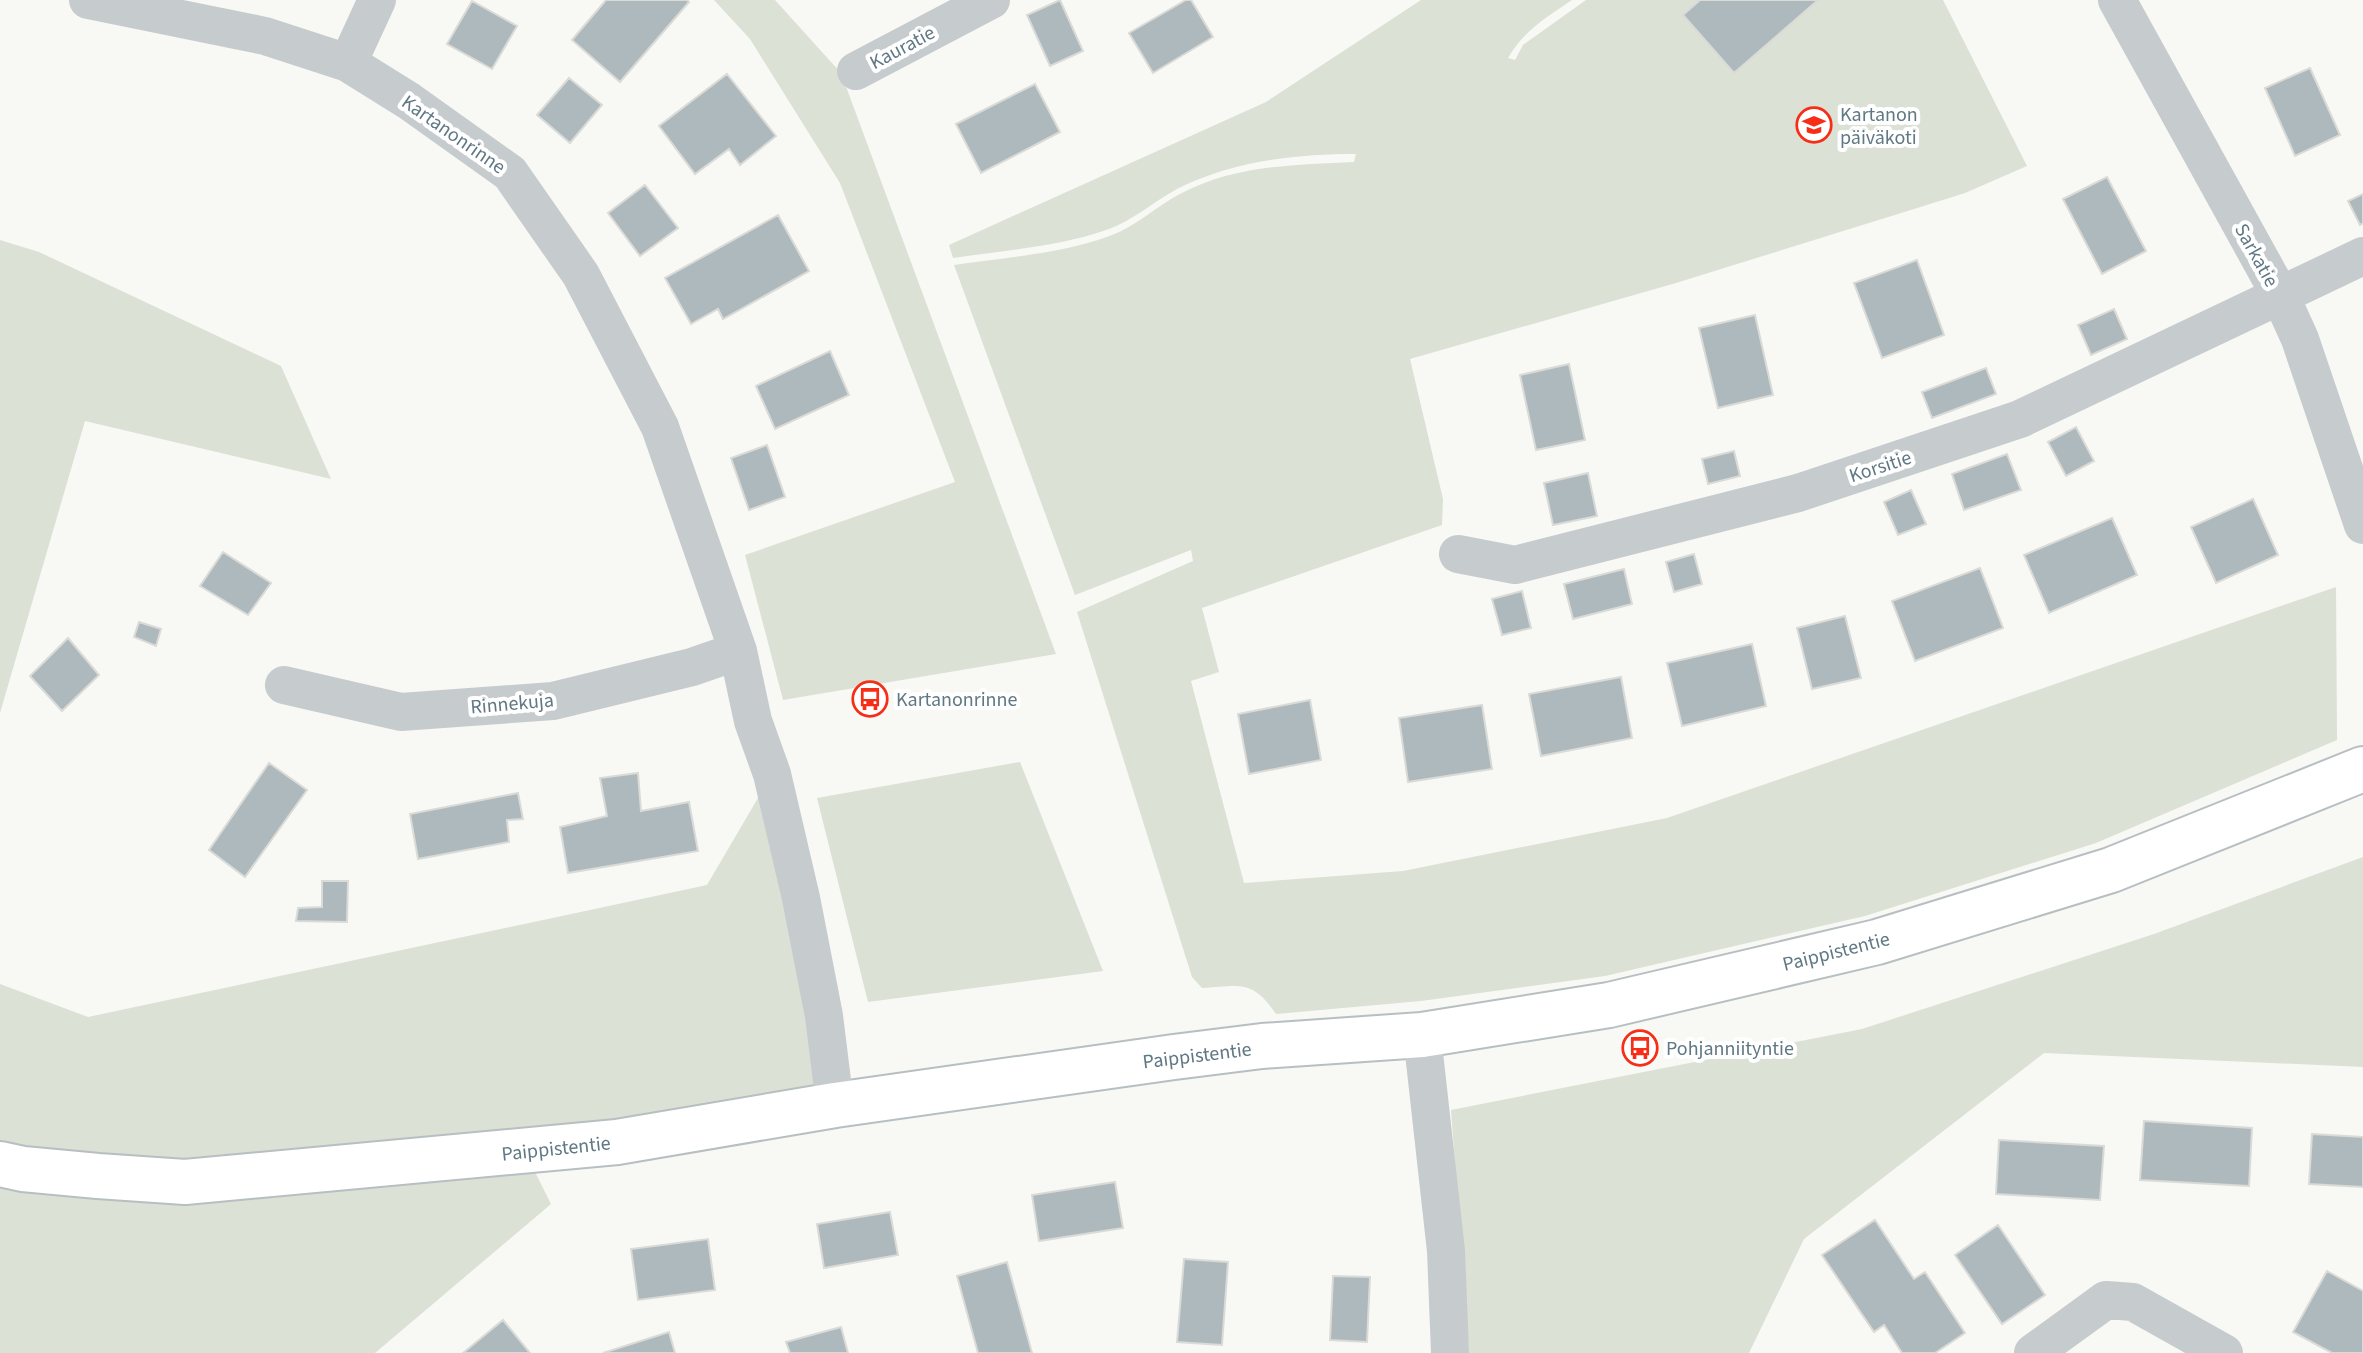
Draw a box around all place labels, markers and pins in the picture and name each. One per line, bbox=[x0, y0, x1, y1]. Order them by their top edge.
place label: Kartanon päiväkoti bbox=[1840, 101, 1918, 152]
school or university icon: Kartanon päiväkoti bbox=[1795, 106, 1833, 144]
bus stop icon: Kartanonrinne bbox=[851, 680, 889, 718]
place label: Kartanonrinne bbox=[896, 686, 1017, 714]
bus stop icon: Pohjanniityntie bbox=[1621, 1029, 1659, 1067]
place label: Pohjanniityntie bbox=[1666, 1035, 1794, 1063]

